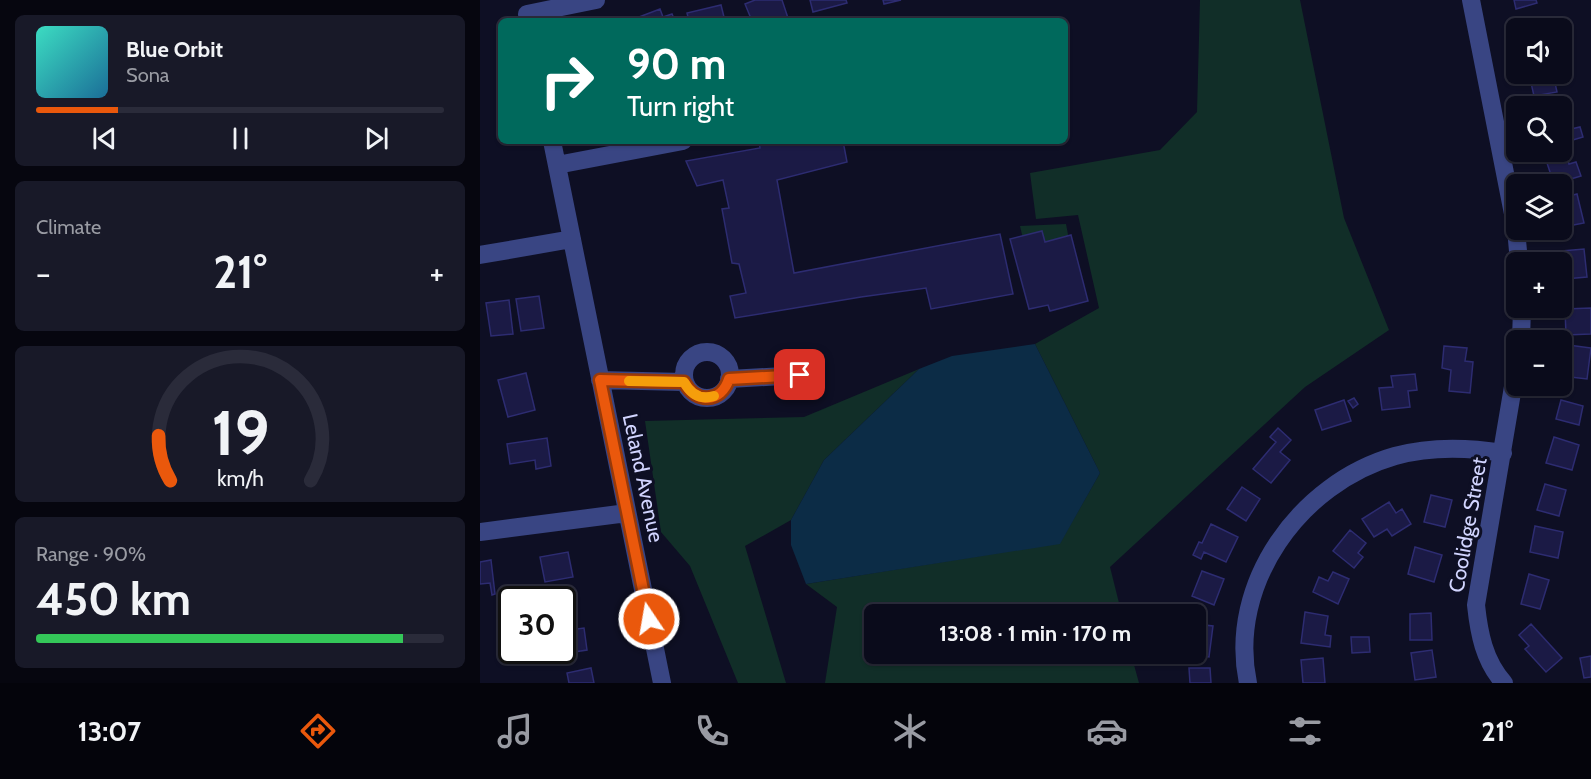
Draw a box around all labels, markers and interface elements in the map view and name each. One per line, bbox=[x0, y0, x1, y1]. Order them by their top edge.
map controls bbox=[1506, 18, 1572, 396]
button: sound bbox=[1506, 18, 1572, 84]
text: Blue Orbit bbox=[126, 36, 223, 63]
text: 90 m bbox=[627, 38, 726, 90]
icon: right bbox=[528, 42, 606, 120]
text: Sona bbox=[126, 63, 169, 87]
text: Turn right bbox=[627, 90, 734, 123]
button: search bbox=[1506, 96, 1572, 162]
icon: previous bbox=[88, 122, 121, 155]
icon: pause bbox=[224, 122, 257, 155]
icon: next bbox=[360, 122, 393, 155]
button: layers bbox=[1506, 174, 1572, 240]
text: Climate bbox=[36, 215, 101, 239]
text: 21° bbox=[213, 245, 267, 299]
button: + bbox=[1506, 252, 1572, 318]
text: − bbox=[36, 253, 51, 293]
text: + bbox=[429, 253, 444, 293]
button: − bbox=[1506, 330, 1572, 396]
pin bbox=[774, 349, 825, 400]
icon: arrive bbox=[783, 358, 816, 391]
text: 19 bbox=[211, 396, 269, 472]
street label: Leland Avenue bbox=[618, 411, 669, 545]
street label: Coolidge Street bbox=[1443, 455, 1492, 594]
text: km/h bbox=[217, 466, 263, 492]
text: Range · 90% bbox=[36, 542, 146, 566]
text: 450 km bbox=[36, 572, 191, 626]
speed limit sign: 30 bbox=[498, 586, 576, 664]
position arrow bbox=[617, 587, 681, 651]
text: 13:08 · 1 min · 170 m bbox=[939, 620, 1131, 647]
icon: directions bbox=[297, 710, 339, 752]
icon: music bbox=[494, 710, 536, 752]
icon: phone bbox=[691, 710, 733, 752]
icon: climate bbox=[889, 710, 931, 752]
icon: car bbox=[1086, 710, 1128, 752]
icon: filters bbox=[1284, 710, 1326, 752]
text: 13:07 bbox=[78, 715, 141, 748]
text: 21° bbox=[1481, 715, 1513, 748]

